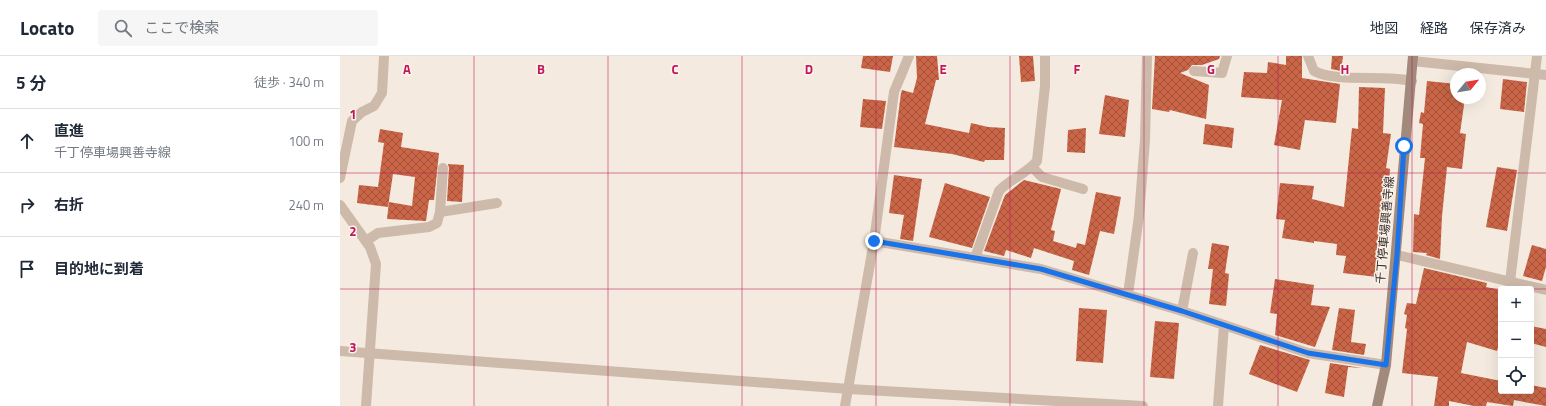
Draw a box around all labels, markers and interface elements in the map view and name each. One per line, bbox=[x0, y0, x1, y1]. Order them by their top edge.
search box bbox=[98, 10, 378, 46]
text: Locato bbox=[20, 13, 74, 42]
text: ここで検索 bbox=[144, 16, 219, 39]
icon: search bbox=[112, 17, 134, 39]
text: 地図 bbox=[1370, 17, 1398, 38]
text: 経路 bbox=[1420, 17, 1448, 38]
text: 保存済み bbox=[1470, 17, 1526, 38]
text: A bbox=[403, 59, 411, 79]
text: B bbox=[537, 59, 545, 79]
text: C bbox=[671, 59, 679, 79]
text: D bbox=[805, 59, 813, 79]
text: E bbox=[939, 59, 947, 79]
text: F bbox=[1074, 59, 1081, 79]
text: G bbox=[1207, 59, 1215, 79]
text: H bbox=[1341, 59, 1349, 79]
north arrow bbox=[1450, 68, 1486, 104]
text: 5 分 bbox=[16, 70, 46, 96]
text: 徒歩 · 340 m bbox=[254, 72, 324, 92]
text: 1 bbox=[349, 104, 357, 124]
text: 直進 bbox=[54, 119, 84, 142]
icon: ahead bbox=[16, 130, 38, 152]
text: 100 m bbox=[288, 131, 324, 151]
route start bbox=[1395, 137, 1413, 155]
text: 千丁停車場興善寺線 bbox=[54, 142, 171, 162]
street label: 千丁停車場興善寺線 bbox=[1370, 175, 1399, 285]
text: 右折 bbox=[54, 193, 84, 216]
icon: right bbox=[16, 194, 38, 216]
text: 240 m bbox=[288, 195, 324, 215]
text: 2 bbox=[349, 221, 357, 241]
route end bbox=[865, 232, 883, 250]
text: 目的地に到着 bbox=[54, 257, 144, 280]
icon: arrive bbox=[16, 258, 38, 280]
map controls bbox=[1498, 286, 1534, 394]
button: + bbox=[1498, 286, 1534, 322]
button: − bbox=[1498, 322, 1534, 358]
text: 3 bbox=[349, 337, 357, 357]
button: locate bbox=[1498, 358, 1534, 394]

